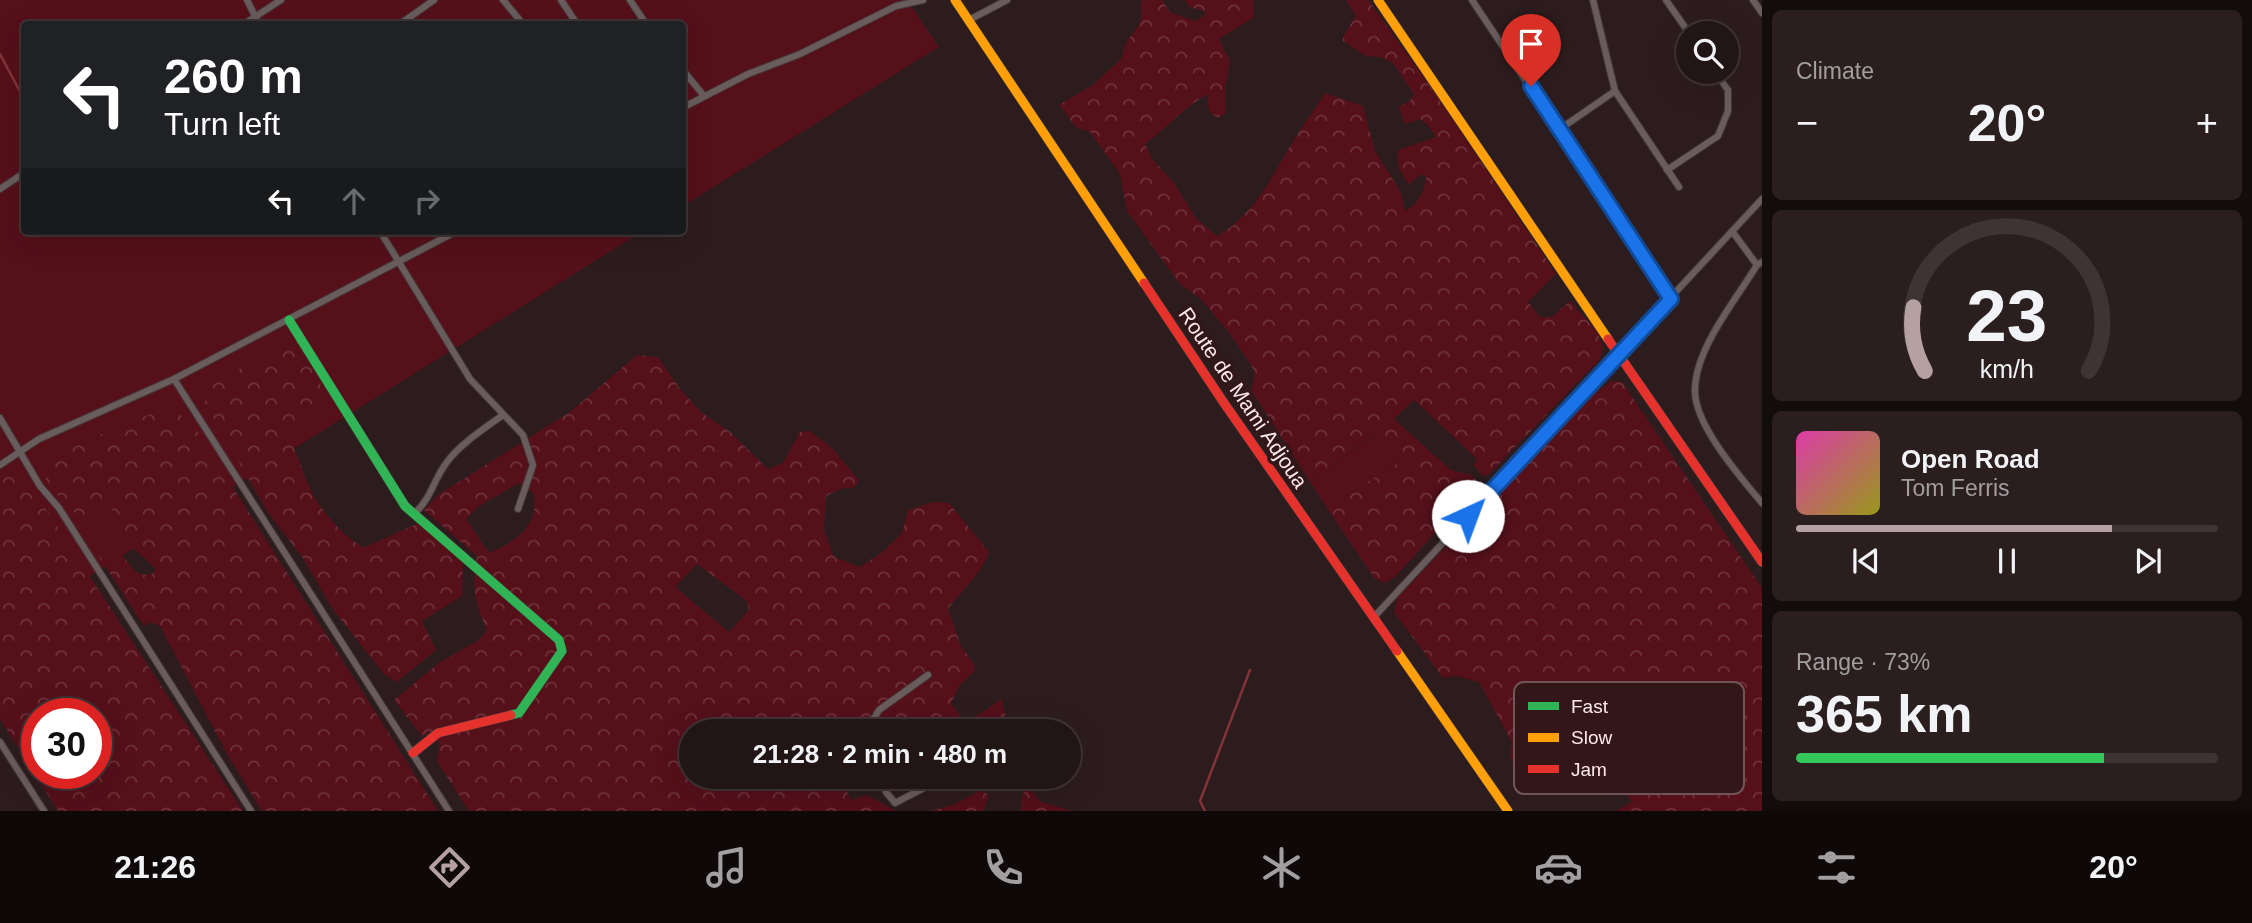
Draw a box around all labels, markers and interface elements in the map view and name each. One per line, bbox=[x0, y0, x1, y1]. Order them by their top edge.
pin bbox=[1501, 14, 1561, 86]
map controls bbox=[1676, 21, 1739, 84]
button: search bbox=[1676, 21, 1739, 84]
icon: arrive bbox=[1512, 25, 1550, 63]
icon: left bbox=[49, 49, 140, 140]
text: 260 m bbox=[164, 49, 303, 103]
text: Climate bbox=[1796, 58, 1874, 84]
text: 20° bbox=[1968, 94, 2046, 152]
text: − bbox=[1796, 102, 1818, 144]
text: + bbox=[2196, 102, 2218, 144]
text: Turn left bbox=[164, 106, 280, 142]
icon: left bbox=[262, 182, 300, 220]
icon: ahead bbox=[335, 182, 373, 220]
icon: right bbox=[408, 182, 446, 220]
text: 23 bbox=[1967, 276, 2047, 357]
street label: Route de Mami Adjoua bbox=[1174, 303, 1313, 492]
text: km/h bbox=[1980, 355, 2034, 383]
text: Open Road bbox=[1901, 444, 2040, 474]
text: Tom Ferris bbox=[1901, 475, 2010, 501]
position arrow bbox=[1431, 479, 1505, 553]
icon: previous bbox=[1847, 542, 1885, 580]
icon: pause bbox=[1988, 542, 2026, 580]
icon: next bbox=[2129, 542, 2167, 580]
text: Range · 73% bbox=[1796, 649, 1930, 675]
legend bbox=[1514, 682, 1744, 794]
text: 365 km bbox=[1796, 685, 1972, 743]
text: Fast bbox=[1571, 696, 1609, 717]
speed limit sign: 30 bbox=[21, 698, 112, 789]
text: Slow bbox=[1571, 727, 1612, 748]
text: 21:28 · 2 min · 480 m bbox=[753, 739, 1007, 769]
text: Jam bbox=[1571, 759, 1607, 780]
icon: directions bbox=[425, 843, 474, 892]
icon: music bbox=[702, 843, 751, 892]
icon: phone bbox=[979, 843, 1028, 892]
icon: climate bbox=[1257, 843, 1306, 892]
icon: car bbox=[1534, 843, 1583, 892]
icon: filters bbox=[1812, 843, 1861, 892]
text: 21:26 bbox=[114, 849, 196, 885]
text: 20° bbox=[2089, 849, 2138, 885]

